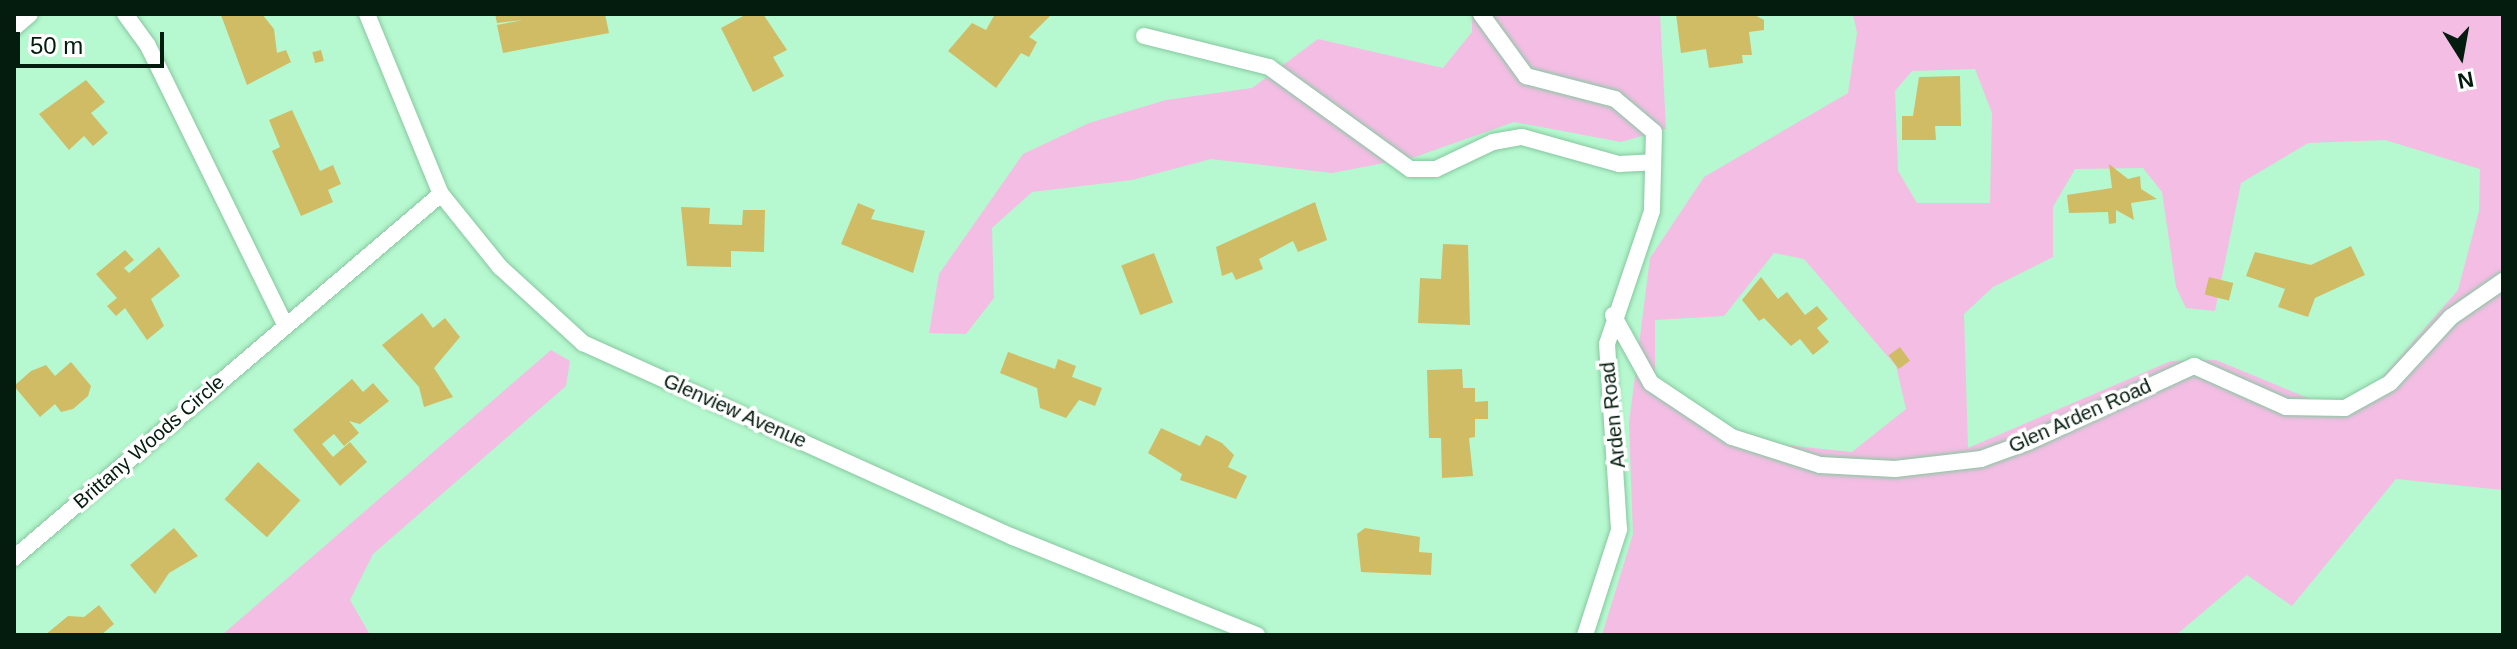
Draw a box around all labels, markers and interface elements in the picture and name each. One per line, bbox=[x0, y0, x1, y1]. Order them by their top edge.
scale bar bbox=[20, 16, 168, 66]
north arrow bbox=[2421, 16, 2501, 96]
text: 50 m bbox=[30, 32, 83, 59]
text: N bbox=[2455, 66, 2476, 94]
street label: Arden Road bbox=[1595, 361, 1631, 469]
street label: Glenview Avenue bbox=[659, 368, 811, 454]
street label: Brittany Woods Circle bbox=[69, 370, 229, 514]
street label: Glen Arden Road bbox=[2005, 374, 2155, 458]

